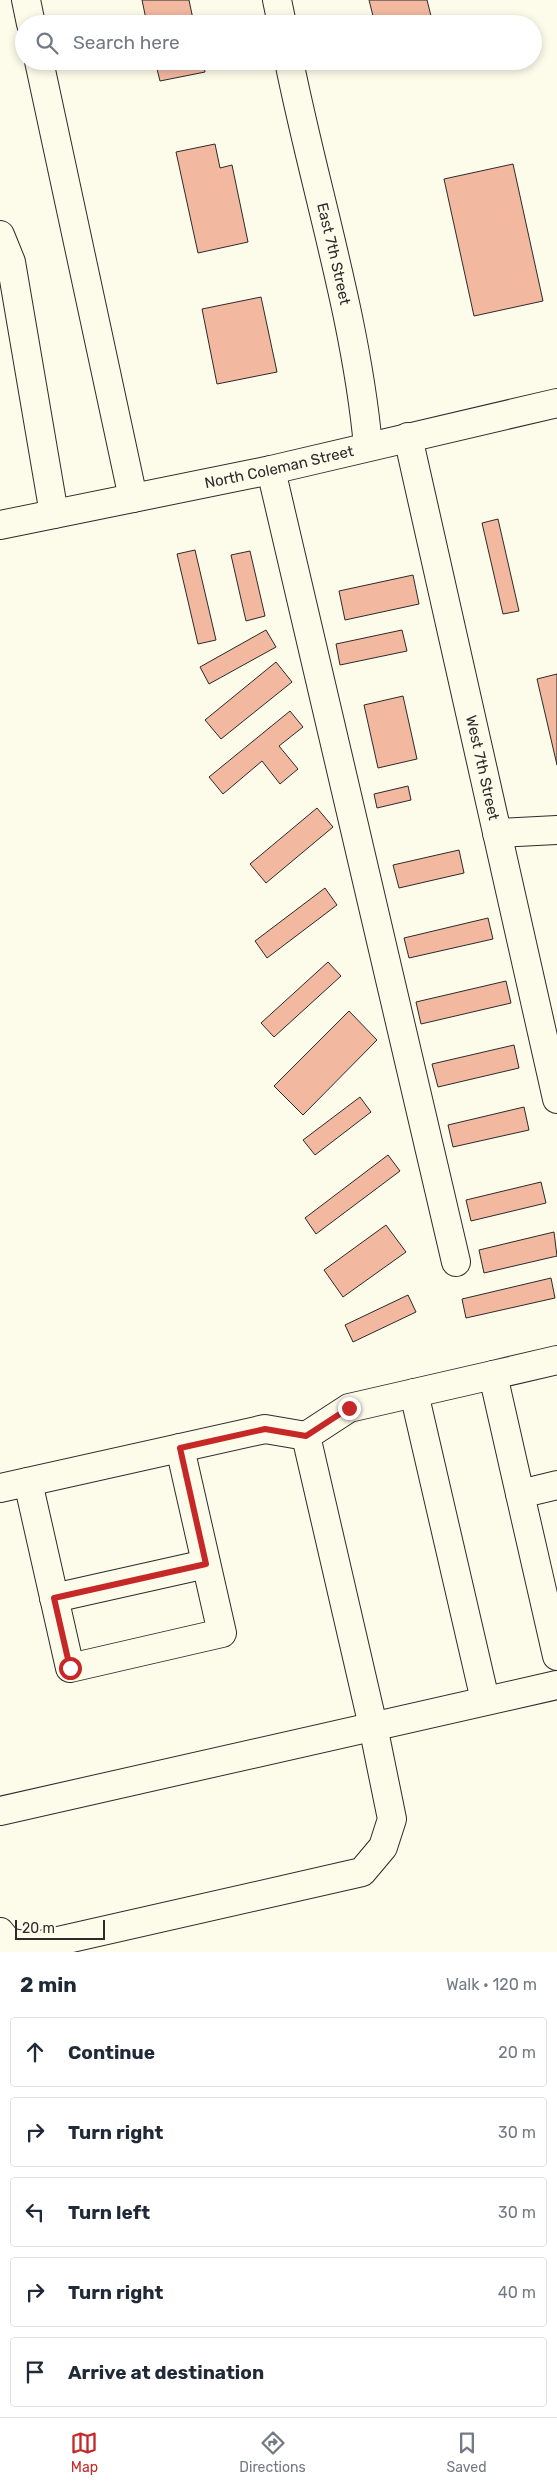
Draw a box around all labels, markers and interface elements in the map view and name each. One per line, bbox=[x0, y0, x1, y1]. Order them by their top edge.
search box bbox=[15, 15, 542, 70]
icon: search bbox=[33, 29, 61, 57]
text: Search here bbox=[73, 31, 180, 54]
street label: East 7th Street bbox=[313, 201, 354, 307]
street label: North Coleman Street bbox=[203, 442, 355, 492]
street label: West 7th Street bbox=[462, 713, 503, 822]
route end bbox=[338, 1397, 361, 1420]
route start bbox=[59, 1657, 82, 1680]
scale bar bbox=[15, 1917, 105, 1940]
text: 20 m bbox=[22, 1920, 55, 1937]
text: 2 min bbox=[20, 1972, 77, 1997]
text: Walk · 120 m bbox=[446, 1975, 537, 1994]
icon: ahead bbox=[21, 2038, 49, 2066]
text: Continue bbox=[68, 2041, 155, 2064]
text: 20 m bbox=[498, 2043, 536, 2062]
icon: right bbox=[21, 2118, 49, 2146]
text: Turn right bbox=[68, 2121, 163, 2144]
text: 30 m bbox=[498, 2123, 536, 2142]
icon: left bbox=[21, 2198, 49, 2226]
text: Turn left bbox=[68, 2201, 150, 2224]
text: 30 m bbox=[498, 2203, 536, 2222]
icon: right bbox=[21, 2278, 49, 2306]
text: Turn right bbox=[68, 2281, 163, 2304]
text: 40 m bbox=[498, 2283, 536, 2302]
icon: arrive bbox=[21, 2358, 49, 2386]
text: Arrive at destination bbox=[68, 2361, 264, 2384]
tab: Map bbox=[70, 2429, 98, 2476]
tab: Directions bbox=[239, 2429, 306, 2476]
tab: Saved bbox=[447, 2429, 487, 2476]

